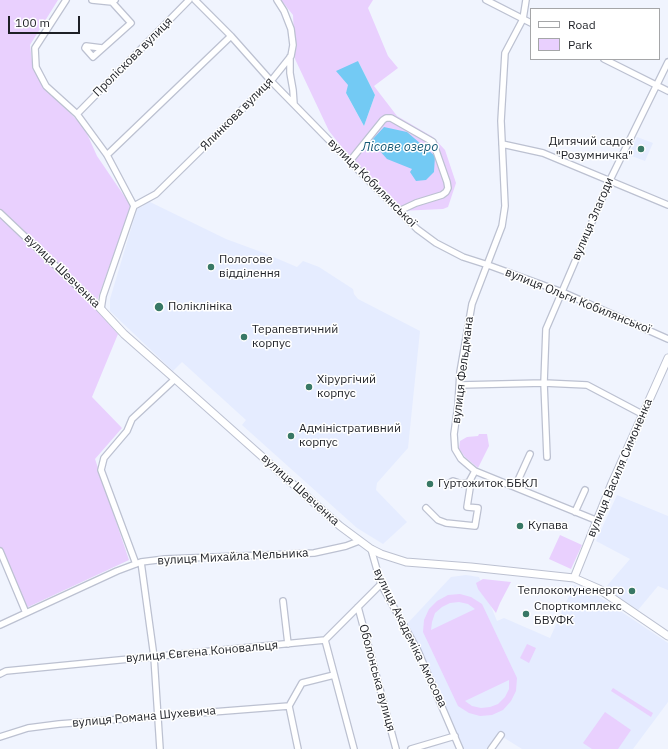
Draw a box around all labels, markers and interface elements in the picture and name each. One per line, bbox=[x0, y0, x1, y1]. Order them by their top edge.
scale bar bbox=[10, 8, 82, 34]
legend bbox=[530, 8, 660, 60]
street label: Проліскова вулиця bbox=[90, 14, 176, 100]
text: 100 m bbox=[15, 15, 50, 30]
text: Road bbox=[568, 17, 596, 32]
text: Park bbox=[568, 37, 592, 52]
street label: Ялинкова вулиця bbox=[197, 74, 277, 154]
place label: Дитячий садок "Розумничка" bbox=[549, 135, 633, 163]
street label: вулиця Кобилянської bbox=[325, 136, 419, 230]
water label: Лісове озеро bbox=[362, 139, 438, 155]
marker: Дитячий садок "Розумничка" bbox=[636, 144, 646, 154]
street label: вулиця Злагоди bbox=[569, 175, 617, 263]
street label: вулиця Шевченка bbox=[21, 231, 103, 311]
place label: Пологове відділення bbox=[219, 253, 280, 281]
marker: Пологове відділення bbox=[206, 262, 216, 272]
street label: вулиця Ольги Кобилянської bbox=[503, 265, 653, 337]
place label: Поліклініка bbox=[168, 300, 232, 314]
marker: Поліклініка bbox=[153, 301, 165, 313]
street label: вулиця Фельдмана bbox=[449, 316, 477, 424]
place label: Терапевтичний корпус bbox=[252, 323, 338, 351]
marker: Терапевтичний корпус bbox=[239, 332, 249, 342]
place label: Хірургічий корпус bbox=[317, 373, 376, 401]
marker: Хірургічий корпус bbox=[304, 382, 314, 392]
street label: вулиця Василя Симоненка bbox=[584, 397, 656, 539]
place label: Адміністративний корпус bbox=[299, 422, 401, 450]
marker: Адміністративний корпус bbox=[286, 431, 296, 441]
street label: вулиця Шевченка bbox=[258, 451, 342, 529]
place label: Гуртожиток ББКЛ bbox=[438, 477, 538, 491]
marker: Гуртожиток ББКЛ bbox=[425, 479, 435, 489]
place label: Купава bbox=[528, 519, 568, 533]
marker: Купава bbox=[515, 521, 525, 531]
street label: вулиця Михайла Мельника bbox=[157, 546, 309, 568]
street label: вулиця Академіка Амосова bbox=[370, 566, 450, 710]
place label: Теплокомуненерго bbox=[518, 584, 624, 598]
marker: Теплокомуненерго bbox=[627, 586, 637, 596]
place label: Спорткомплекс БВУФК bbox=[534, 600, 622, 628]
marker: Спорткомплекс БВУФК bbox=[521, 609, 531, 619]
street label: Оболонська вулиця bbox=[356, 623, 398, 733]
street label: вулиця Євгена Коновальця bbox=[125, 638, 279, 666]
street label: вулиця Романа Шухевича bbox=[72, 704, 216, 730]

